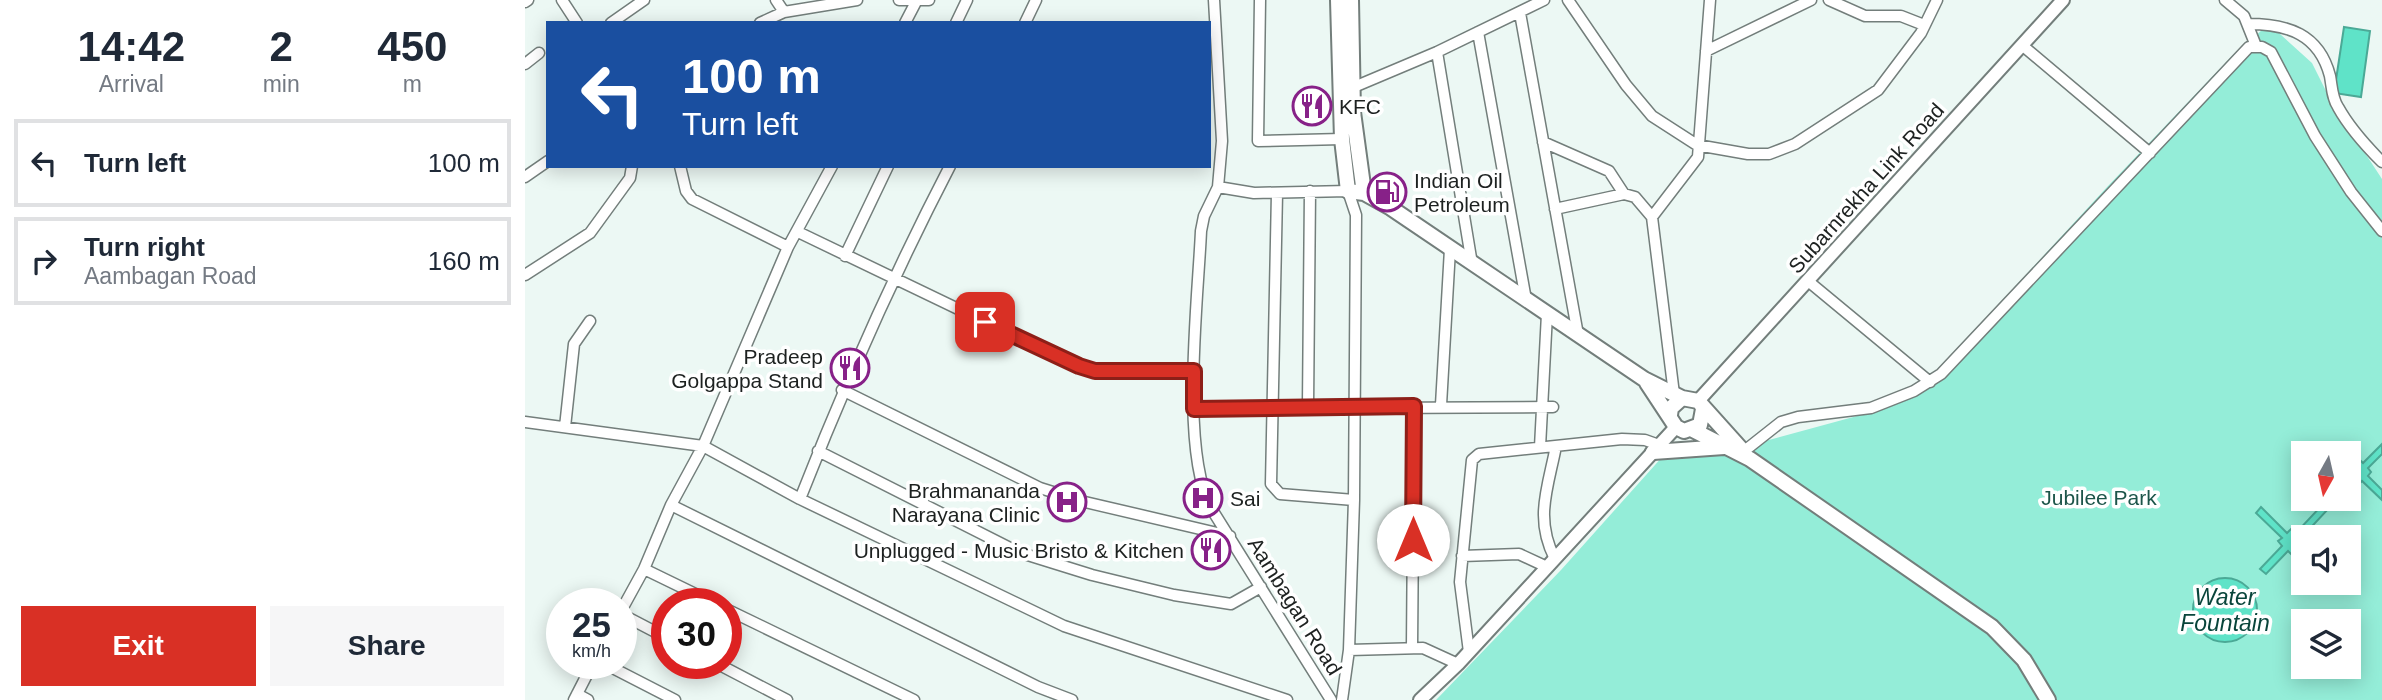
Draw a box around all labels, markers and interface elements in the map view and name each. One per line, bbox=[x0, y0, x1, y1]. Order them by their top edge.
text: 14:42 bbox=[78, 23, 185, 70]
text: 2 bbox=[269, 23, 293, 70]
text: 450 bbox=[377, 23, 447, 70]
icon: left bbox=[567, 49, 658, 140]
text: 100 m bbox=[682, 49, 821, 103]
text: Arrival bbox=[99, 71, 164, 97]
text: min bbox=[263, 71, 300, 97]
text: m bbox=[403, 71, 422, 97]
restaurant icon: KFC bbox=[1291, 85, 1333, 127]
place label: KFC bbox=[1339, 95, 1381, 118]
street label: Subarnrekha Link Road bbox=[1784, 98, 1948, 278]
text: Turn left bbox=[682, 106, 798, 142]
icon: left bbox=[25, 144, 63, 182]
text: Turn left bbox=[84, 148, 186, 178]
text: 100 m bbox=[428, 148, 500, 178]
place label: Indian Oil Petroleum bbox=[1414, 169, 1510, 216]
fuel station icon: Indian Oil Petroleum bbox=[1366, 171, 1408, 213]
text: Turn right bbox=[84, 232, 205, 262]
icon: right bbox=[25, 242, 63, 280]
text: 160 m bbox=[428, 246, 500, 276]
text: Aambagan Road bbox=[84, 263, 257, 289]
pin bbox=[955, 292, 1015, 352]
icon: arrive bbox=[966, 303, 1004, 341]
place label: Pradeep Golgappa Stand bbox=[671, 345, 823, 392]
restaurant icon: Pradeep Golgappa Stand bbox=[829, 347, 871, 389]
north arrow bbox=[2291, 441, 2361, 511]
map controls bbox=[2291, 441, 2361, 679]
hospital icon: Sai bbox=[1182, 477, 1224, 519]
place label: Brahmananda Narayana Clinic bbox=[892, 479, 1040, 526]
hospital icon: Brahmananda Narayana Clinic bbox=[1046, 481, 1088, 523]
park label: Jubilee Park bbox=[2041, 486, 2157, 509]
place label: Sai bbox=[1230, 487, 1260, 510]
position arrow bbox=[1376, 503, 1450, 577]
button: sound bbox=[2291, 525, 2361, 595]
restaurant icon: Unplugged - Music Bristo & Kitchen bbox=[1190, 529, 1232, 571]
street label: Aambagan Road bbox=[1243, 533, 1347, 679]
place label: Unplugged - Music Bristo & Kitchen bbox=[854, 539, 1184, 562]
water label: Water Fountain bbox=[2180, 584, 2270, 636]
speed limit sign: 30 bbox=[651, 588, 742, 679]
text: 25 bbox=[572, 605, 611, 644]
button: Exit bbox=[21, 606, 256, 686]
button: Share bbox=[270, 606, 504, 686]
button: layers bbox=[2291, 609, 2361, 679]
text: km/h bbox=[572, 641, 611, 661]

